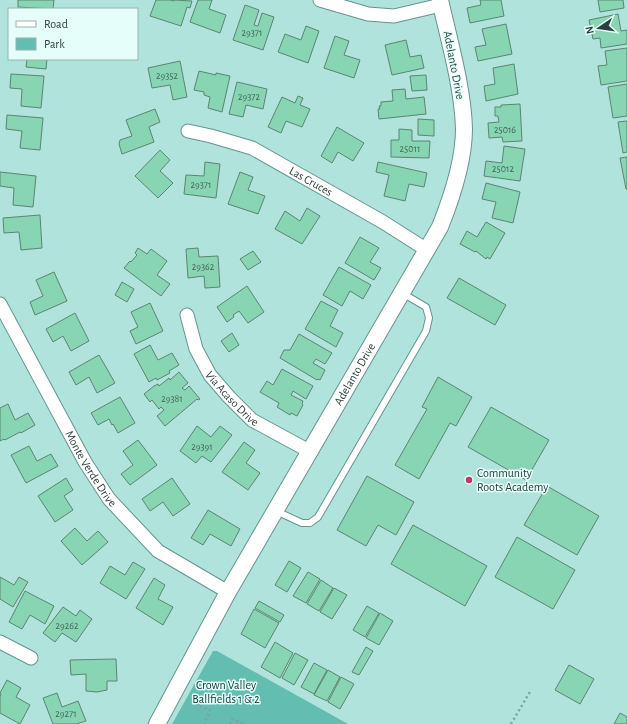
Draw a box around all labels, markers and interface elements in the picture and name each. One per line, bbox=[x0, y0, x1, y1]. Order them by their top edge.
legend bbox=[8, 8, 138, 60]
north arrow bbox=[579, 8, 619, 48]
text: Road bbox=[44, 18, 68, 30]
text: N bbox=[584, 25, 596, 35]
house number: 29371 bbox=[242, 28, 262, 38]
street label: Adelanto Drive bbox=[441, 30, 467, 100]
text: Park bbox=[44, 38, 65, 50]
house number: 29352 bbox=[156, 71, 178, 81]
house number: 29372 bbox=[238, 92, 260, 102]
house number: 25016 bbox=[494, 125, 516, 135]
house number: 25011 bbox=[400, 144, 420, 154]
street label: Las Cruces bbox=[287, 164, 335, 198]
house number: 25012 bbox=[492, 164, 514, 174]
house number: 29371 bbox=[191, 180, 211, 190]
house number: 29362 bbox=[192, 262, 215, 272]
street label: Adelanto Drive bbox=[332, 341, 377, 407]
street label: Via Acaso Drive bbox=[203, 369, 260, 428]
house number: 29381 bbox=[161, 394, 183, 404]
street label: Monte Verde Drive bbox=[63, 428, 119, 509]
house number: 29391 bbox=[191, 442, 213, 452]
place label: Community Roots Academy bbox=[477, 467, 548, 494]
marker: Community Roots Academy bbox=[464, 475, 474, 485]
house number: 29262 bbox=[55, 621, 79, 631]
park label: Crown Valley Ballfields 1 & 2 bbox=[192, 679, 260, 705]
house number: 29271 bbox=[55, 709, 77, 719]

